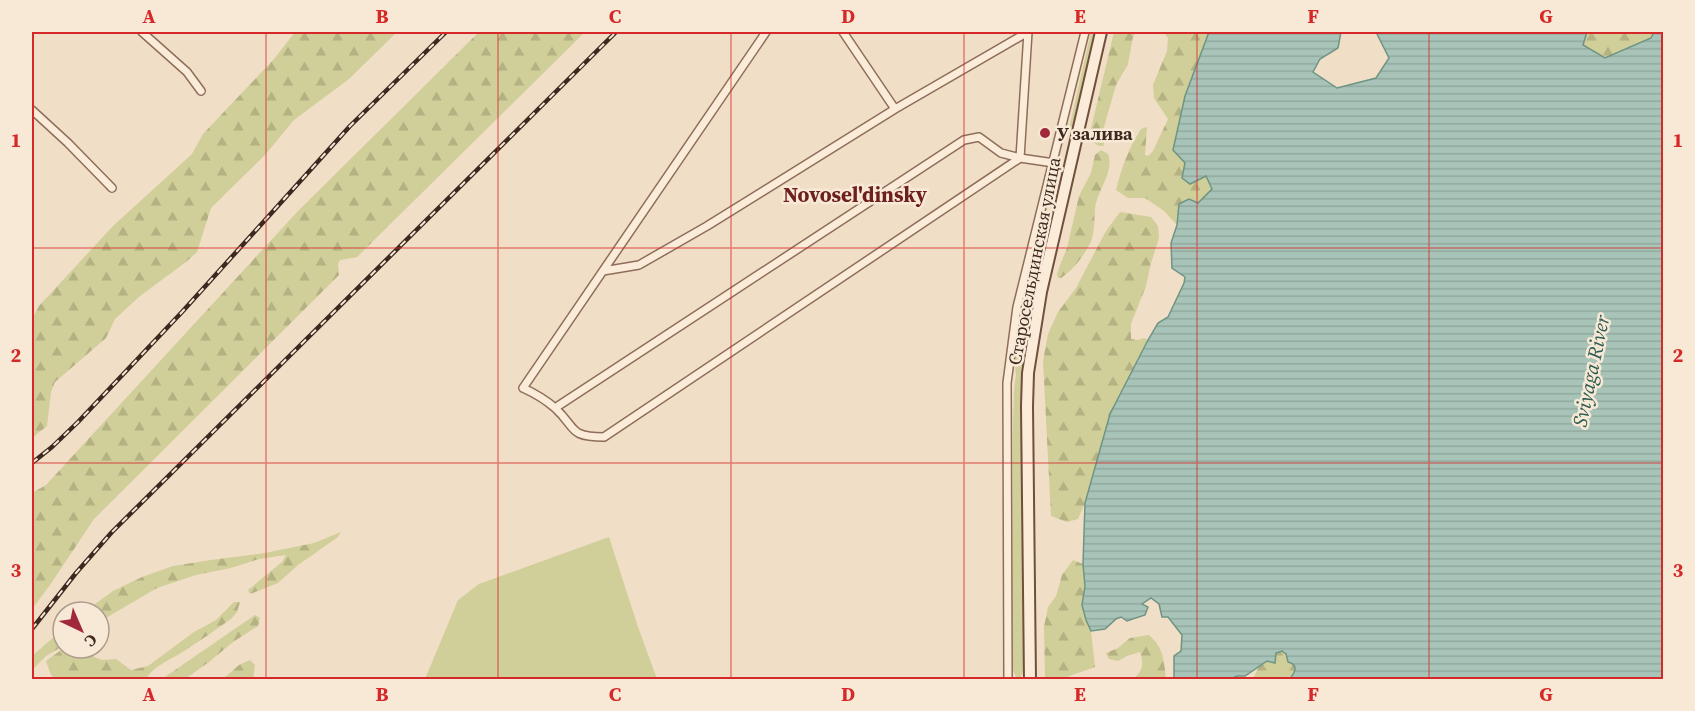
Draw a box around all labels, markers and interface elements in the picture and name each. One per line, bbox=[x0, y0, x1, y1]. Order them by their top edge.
text: A bbox=[142, 2, 156, 30]
text: B bbox=[375, 2, 389, 30]
text: C bbox=[609, 2, 621, 30]
text: D bbox=[841, 2, 855, 30]
text: E bbox=[1074, 2, 1086, 30]
text: F bbox=[1307, 2, 1319, 30]
text: G bbox=[1539, 2, 1553, 30]
place label: У залива bbox=[1057, 121, 1133, 146]
text: 1 bbox=[11, 126, 21, 154]
marker: У залива bbox=[1038, 126, 1052, 140]
text: 1 bbox=[1673, 126, 1683, 154]
street label: Старосельдинская улица bbox=[1002, 154, 1067, 367]
district label: Novosel'dinsky bbox=[783, 180, 928, 209]
water label: Sviyaga River bbox=[1566, 312, 1617, 429]
text: 2 bbox=[11, 341, 22, 369]
text: 2 bbox=[1673, 341, 1684, 369]
text: 3 bbox=[11, 556, 22, 584]
text: 3 bbox=[1673, 556, 1684, 584]
north arrow bbox=[51, 600, 111, 660]
text: С bbox=[80, 629, 103, 652]
text: A bbox=[142, 680, 156, 708]
text: B bbox=[375, 680, 389, 708]
text: C bbox=[609, 680, 621, 708]
text: D bbox=[841, 680, 855, 708]
text: E bbox=[1074, 680, 1086, 708]
text: F bbox=[1307, 680, 1319, 708]
text: G bbox=[1539, 680, 1553, 708]

